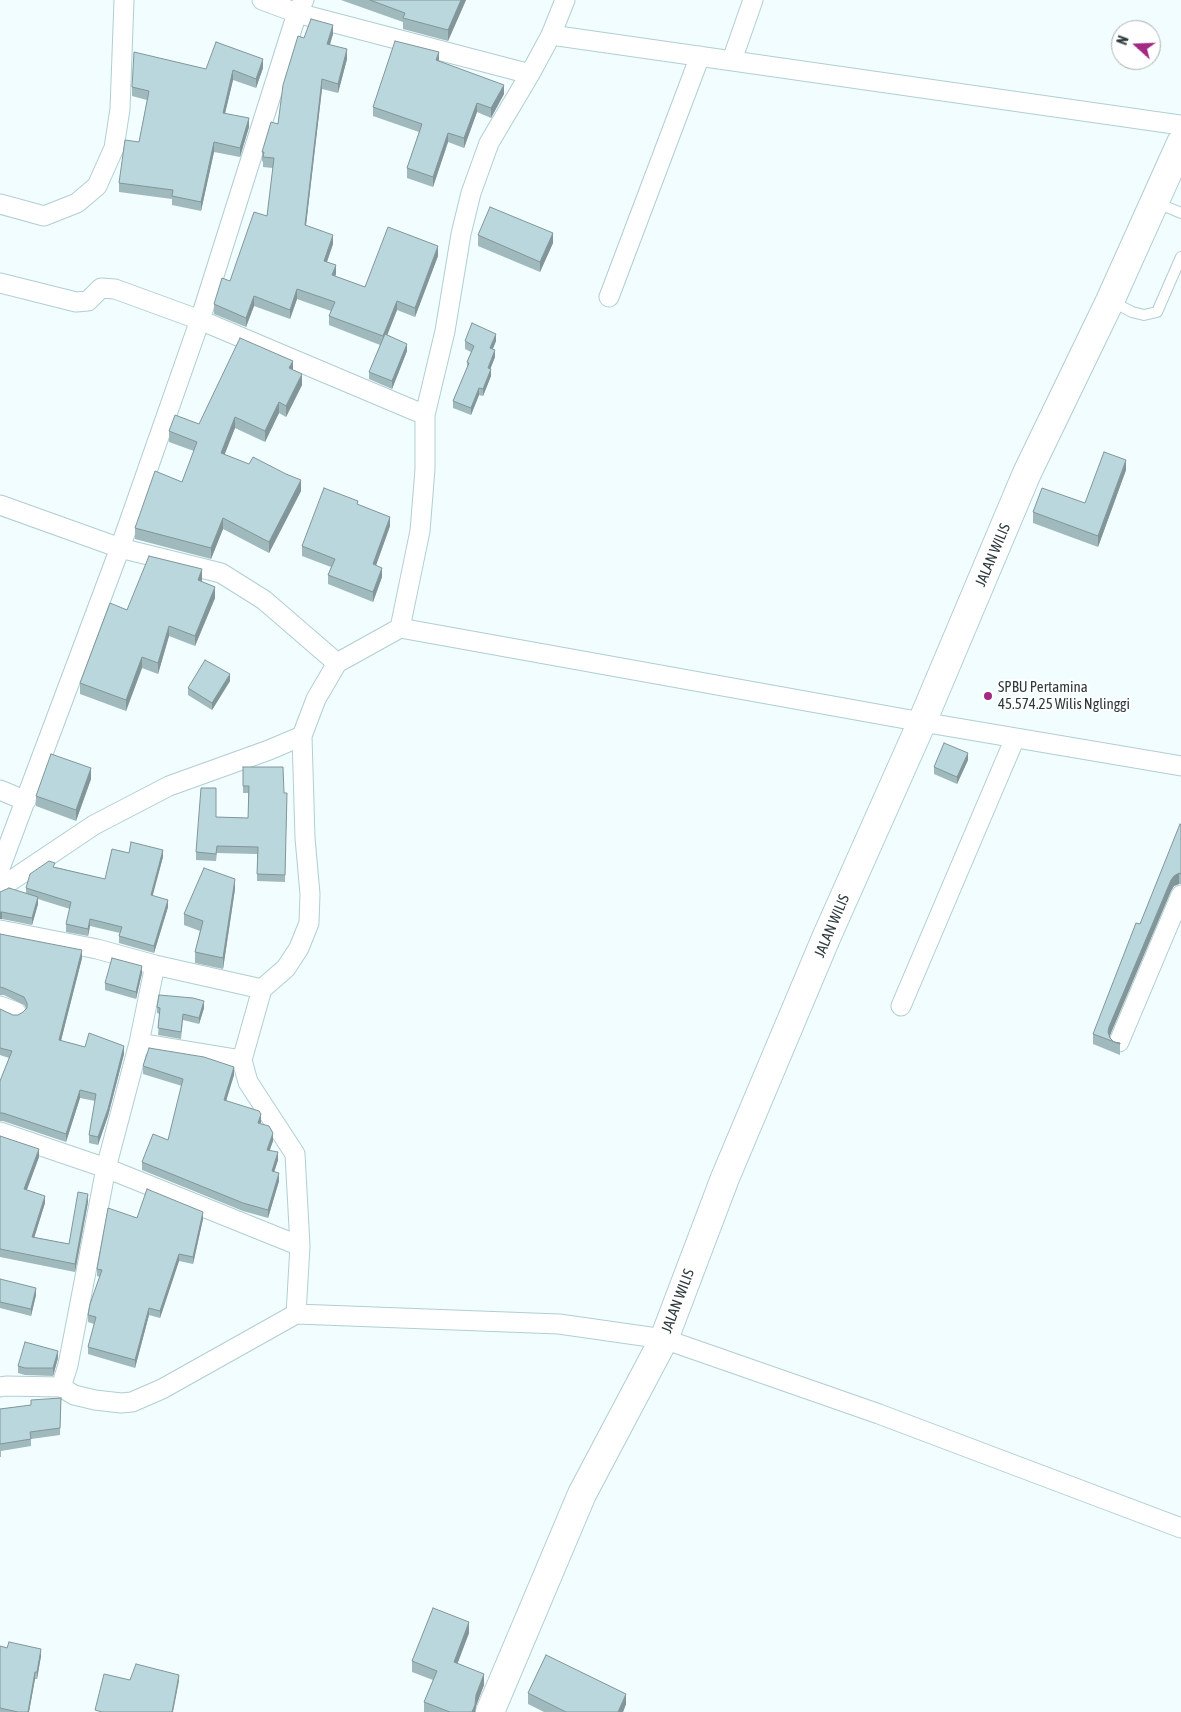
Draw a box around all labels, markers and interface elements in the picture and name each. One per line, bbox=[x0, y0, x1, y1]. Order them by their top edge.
north arrow bbox=[1111, 20, 1161, 70]
text: N bbox=[1114, 34, 1132, 47]
street label: JALAN WILIS bbox=[972, 521, 1014, 589]
place label: SPBU Pertamina 45.574.25 Wilis Nglinggi bbox=[998, 678, 1130, 713]
marker: SPBU Pertamina 45.574.25 Wilis Nglinggi bbox=[982, 690, 994, 702]
street label: JALAN WILIS bbox=[811, 892, 853, 960]
street label: JALAN WILIS bbox=[658, 1267, 698, 1335]

